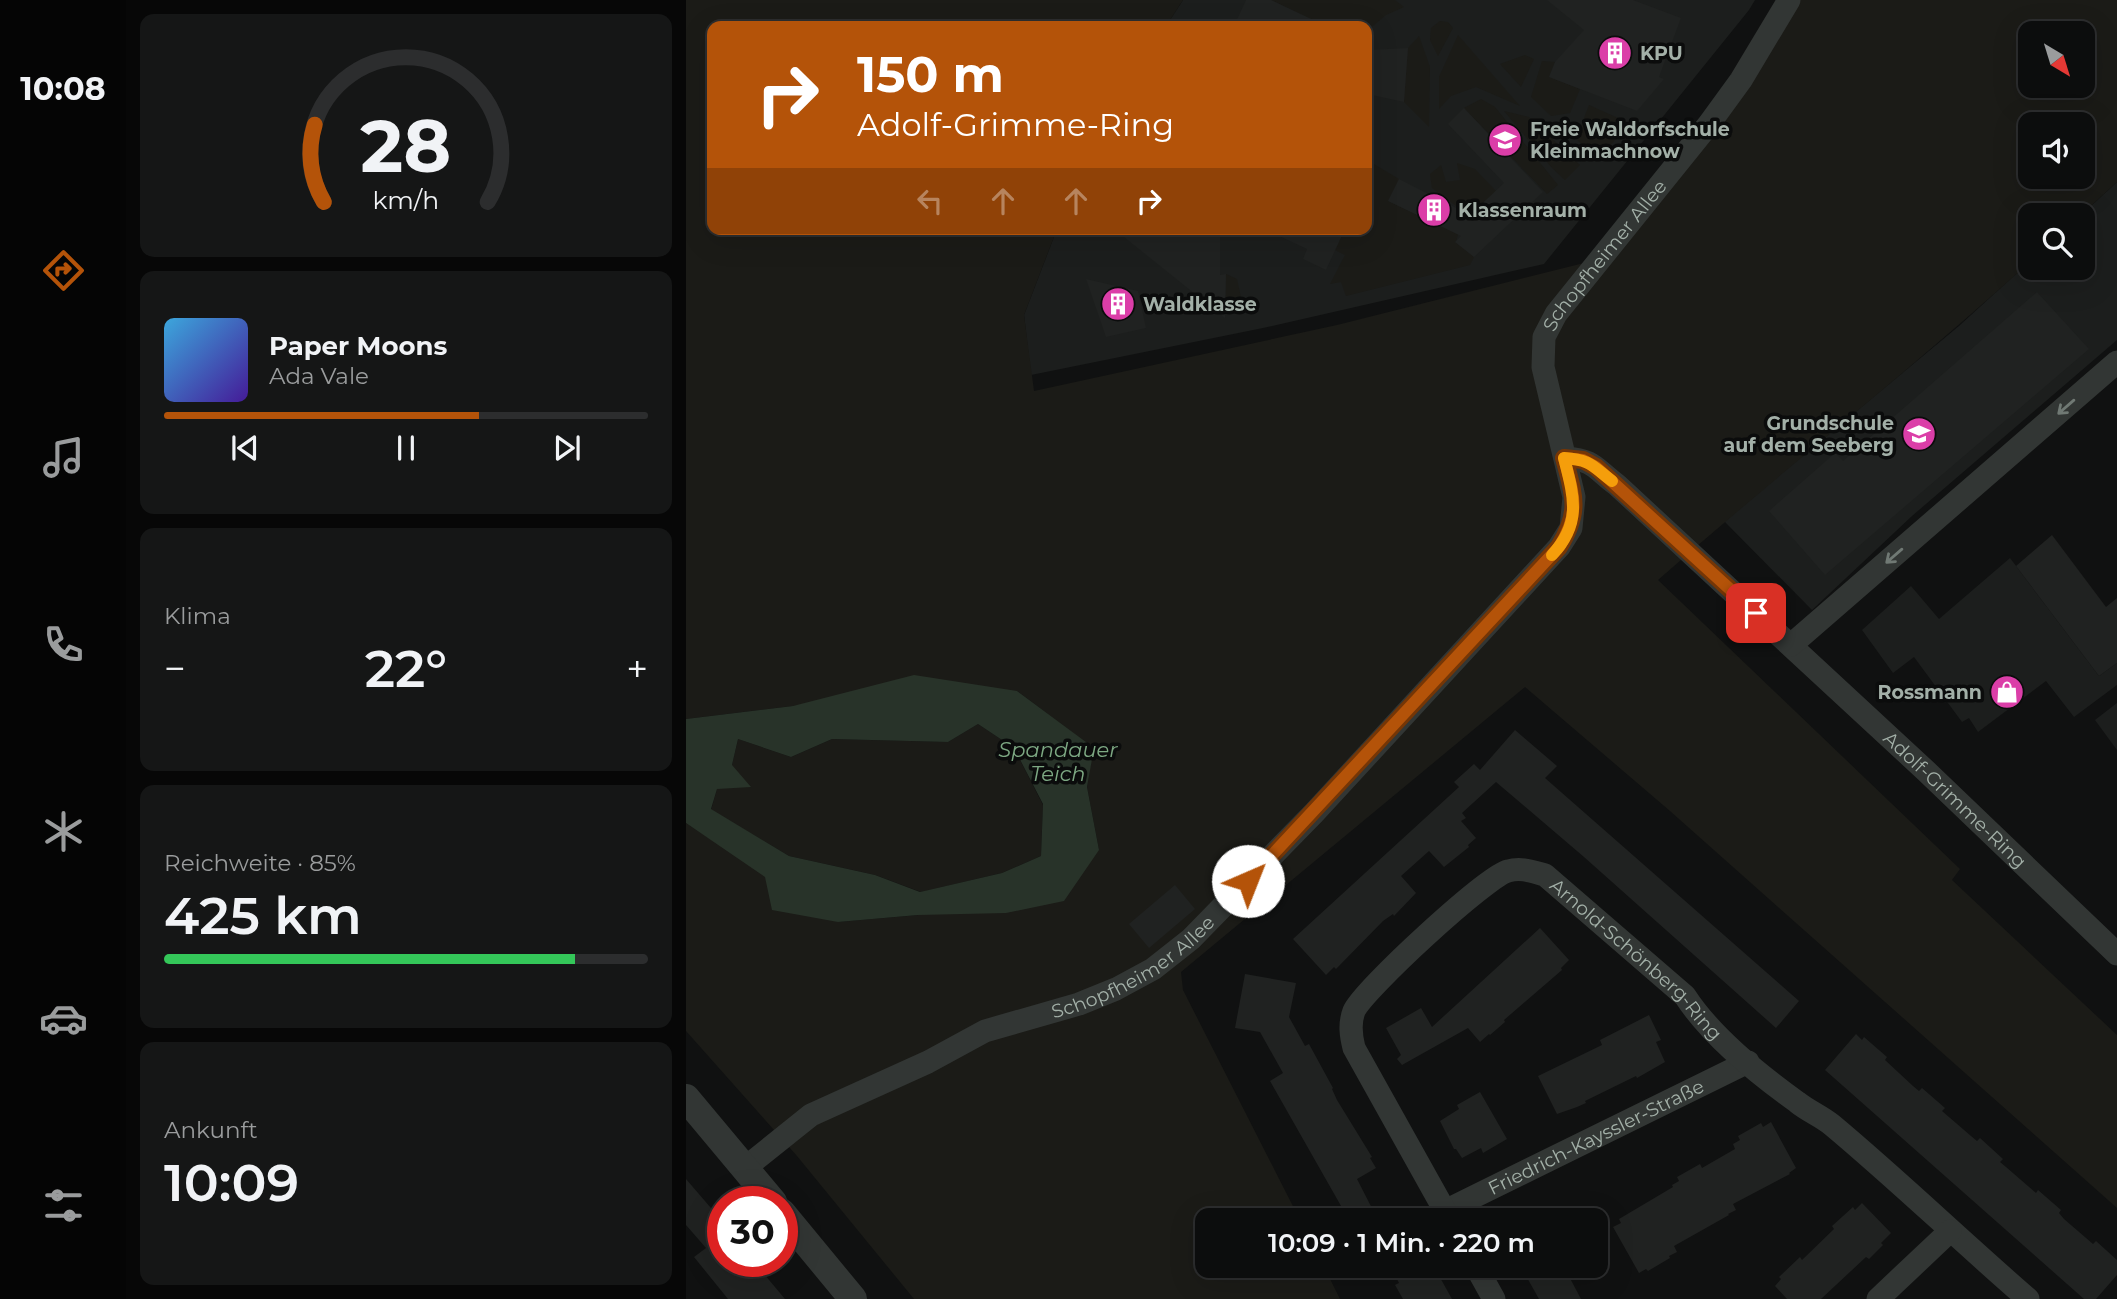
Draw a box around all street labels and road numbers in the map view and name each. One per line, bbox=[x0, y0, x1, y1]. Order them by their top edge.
street label: Schopfheimer Allee bbox=[1538, 175, 1672, 335]
street label: Adolf-Grimme-Ring bbox=[1879, 727, 2031, 873]
street label: Arnold-Schönberg-Ring bbox=[1545, 874, 1727, 1045]
street label: Schopfheimer Allee bbox=[1049, 911, 1219, 1023]
street label: Friedrich-Kayssler-Straße bbox=[1484, 1075, 1708, 1200]

